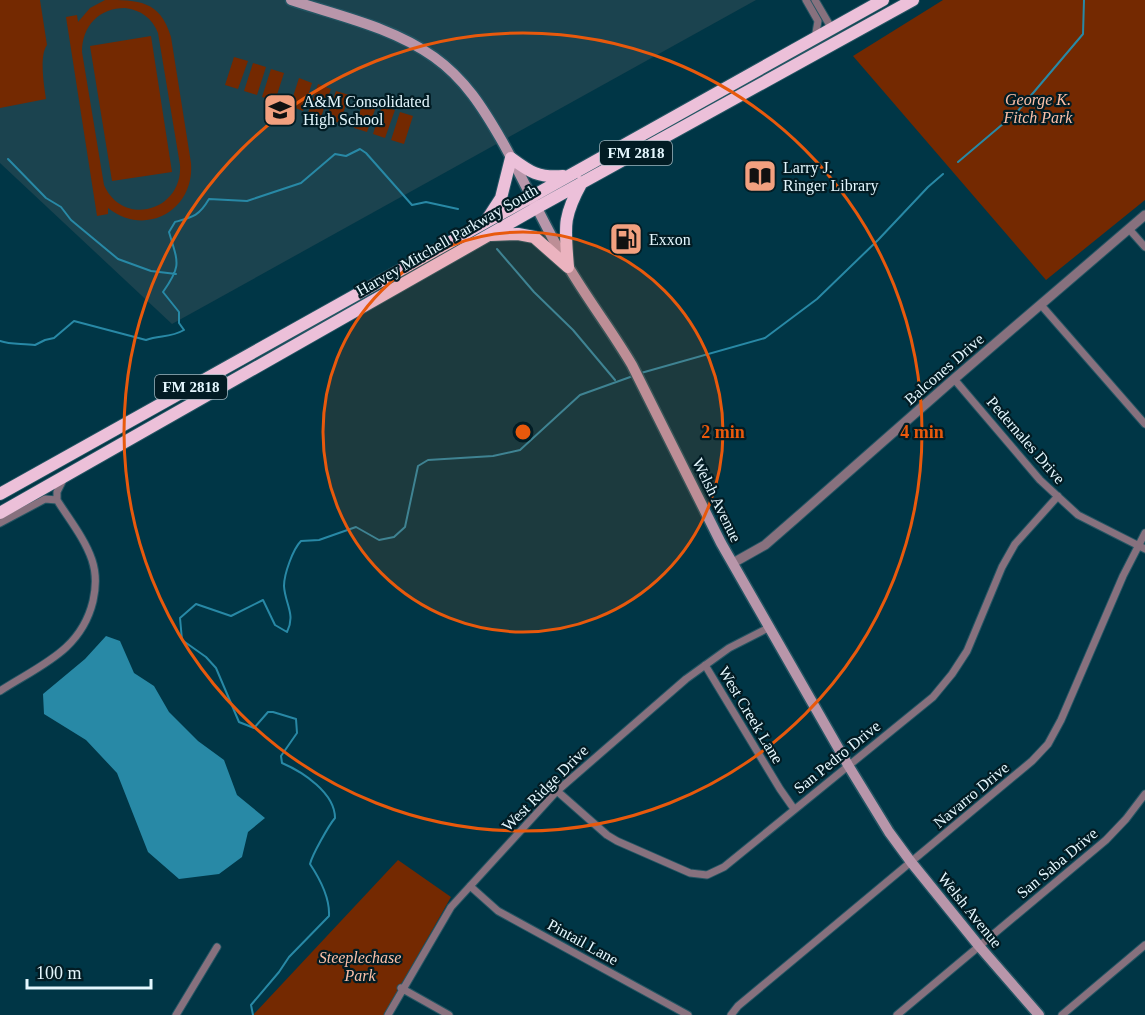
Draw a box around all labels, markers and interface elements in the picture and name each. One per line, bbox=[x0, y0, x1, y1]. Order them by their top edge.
park label: George K. Fitch Park bbox=[1003, 91, 1073, 126]
school or university icon: A&M Consolidated High School bbox=[262, 92, 298, 128]
place label: A&M Consolidated High School bbox=[303, 93, 430, 129]
road number: FM 2818 bbox=[600, 141, 672, 165]
library icon: Larry J. Ringer Library bbox=[742, 158, 778, 194]
place label: Larry J. Ringer Library bbox=[783, 159, 879, 195]
street label: Harvey Mitchell Parkway South bbox=[353, 181, 541, 300]
fuel station icon: Exxon bbox=[608, 221, 644, 257]
place label: Exxon bbox=[649, 231, 691, 248]
street label: Balcones Drive bbox=[901, 330, 987, 408]
road number: FM 2818 bbox=[155, 375, 227, 399]
street label: Pedernales Drive bbox=[984, 393, 1068, 487]
centre of rings bbox=[513, 422, 533, 442]
text: 2 min bbox=[701, 422, 745, 442]
text: 4 min bbox=[900, 422, 944, 442]
street label: Welsh Avenue bbox=[689, 455, 745, 545]
street label: West Creek Lane bbox=[715, 664, 787, 766]
street label: San Pedro Drive bbox=[791, 717, 883, 797]
street label: West Ridge Drive bbox=[499, 742, 592, 835]
street label: Navarro Drive bbox=[930, 759, 1012, 831]
street label: San Saba Drive bbox=[1013, 824, 1101, 902]
street label: Welsh Avenue bbox=[935, 869, 1005, 951]
street label: Pintail Lane bbox=[545, 916, 621, 968]
park label: Steeplechase Park bbox=[319, 949, 401, 984]
scale bar bbox=[27, 952, 152, 990]
text: 100 m bbox=[36, 963, 82, 983]

